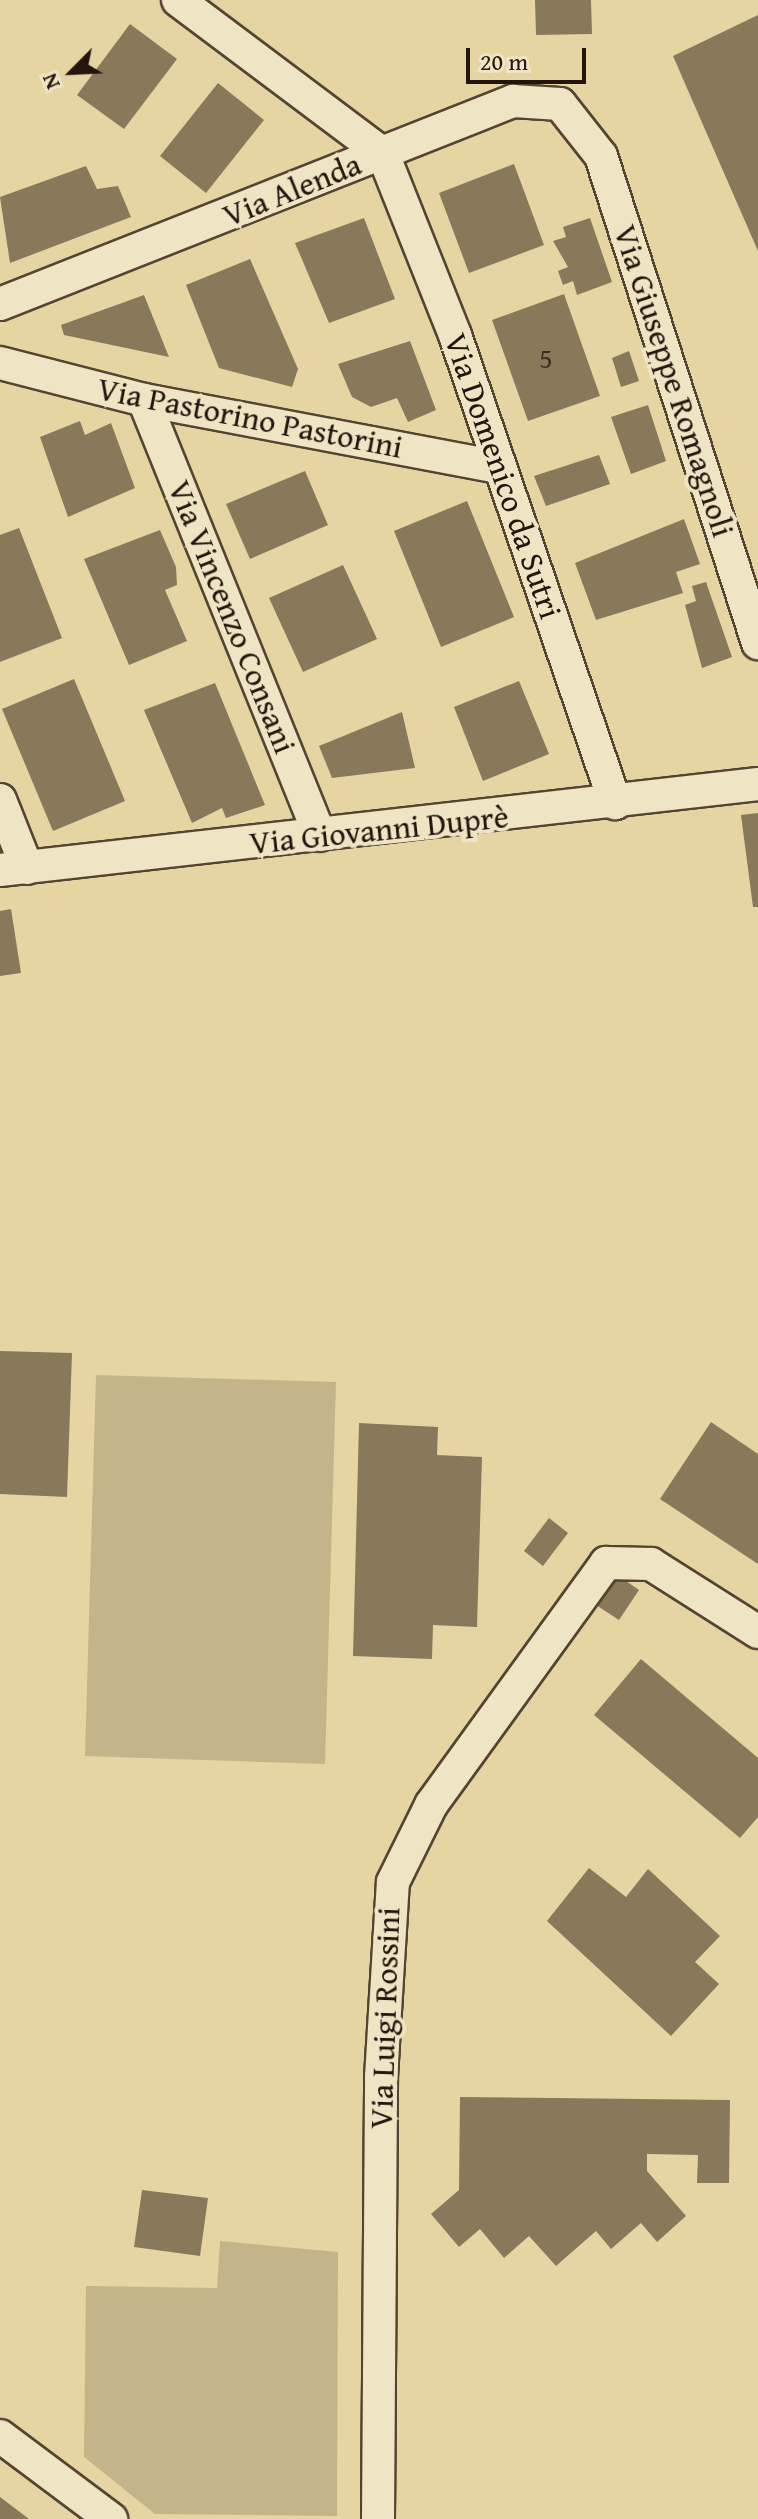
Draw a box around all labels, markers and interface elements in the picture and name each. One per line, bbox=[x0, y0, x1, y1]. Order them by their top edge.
north arrow bbox=[32, 32, 112, 112]
scale bar bbox=[470, 32, 590, 82]
text: 20 m bbox=[480, 44, 528, 79]
text: N bbox=[32, 69, 68, 95]
street label: Via Alenda bbox=[217, 145, 367, 235]
street label: Via Giuseppe Romagnoli bbox=[605, 220, 743, 542]
street label: Via Domenico da Sutri bbox=[436, 328, 570, 624]
house number: 5 bbox=[539, 341, 553, 375]
street label: Via Pastorino Pastorini bbox=[94, 370, 406, 466]
street label: Via Vincenzo Consani bbox=[160, 475, 304, 759]
street label: Via Giovanni Duprè bbox=[248, 797, 510, 863]
street label: Via Luigi Rossini bbox=[362, 1906, 408, 2130]

